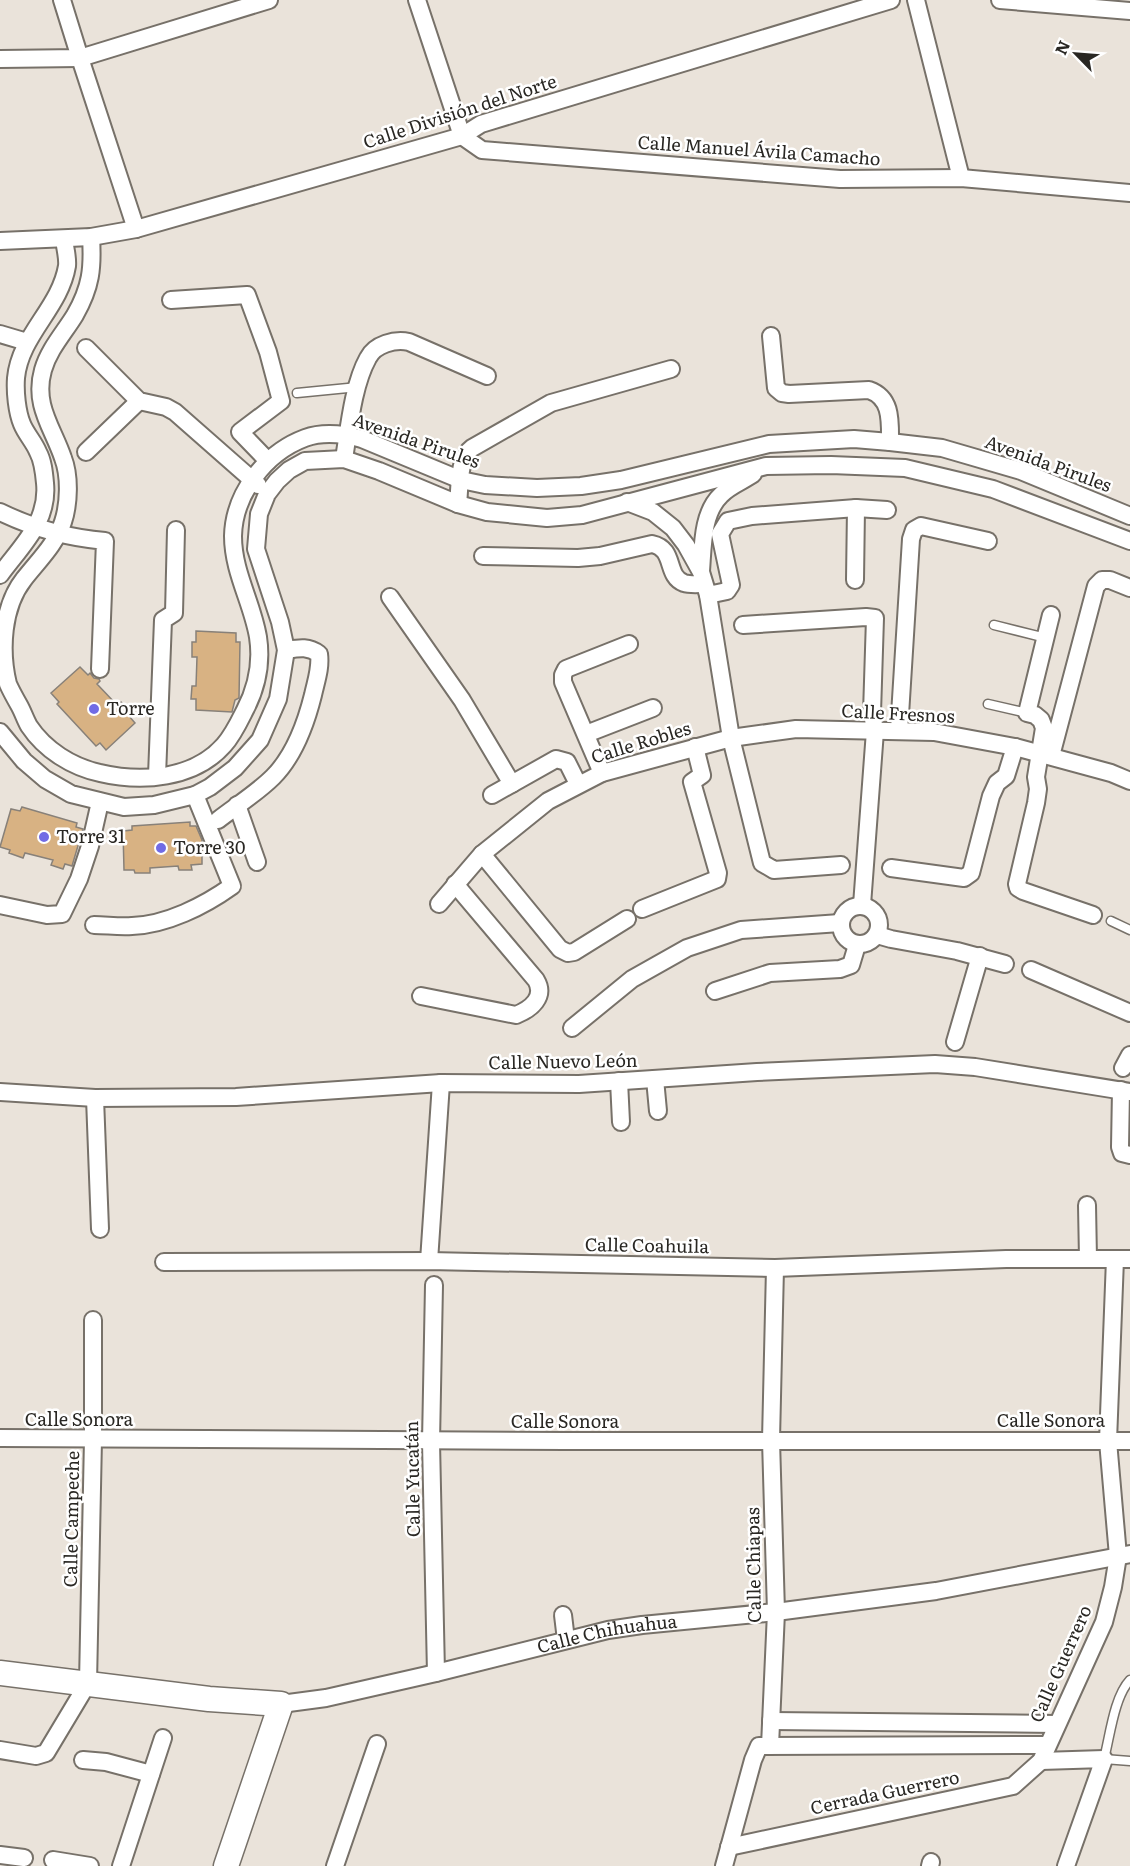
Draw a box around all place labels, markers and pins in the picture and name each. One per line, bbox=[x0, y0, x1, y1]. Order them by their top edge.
place label: Torre bbox=[106, 694, 155, 721]
marker: Torre bbox=[87, 702, 101, 716]
place label: Torre 31 bbox=[56, 822, 125, 849]
marker: Torre 31 bbox=[37, 830, 51, 844]
place label: Torre 30 bbox=[173, 833, 245, 860]
marker: Torre 30 bbox=[154, 841, 168, 855]

